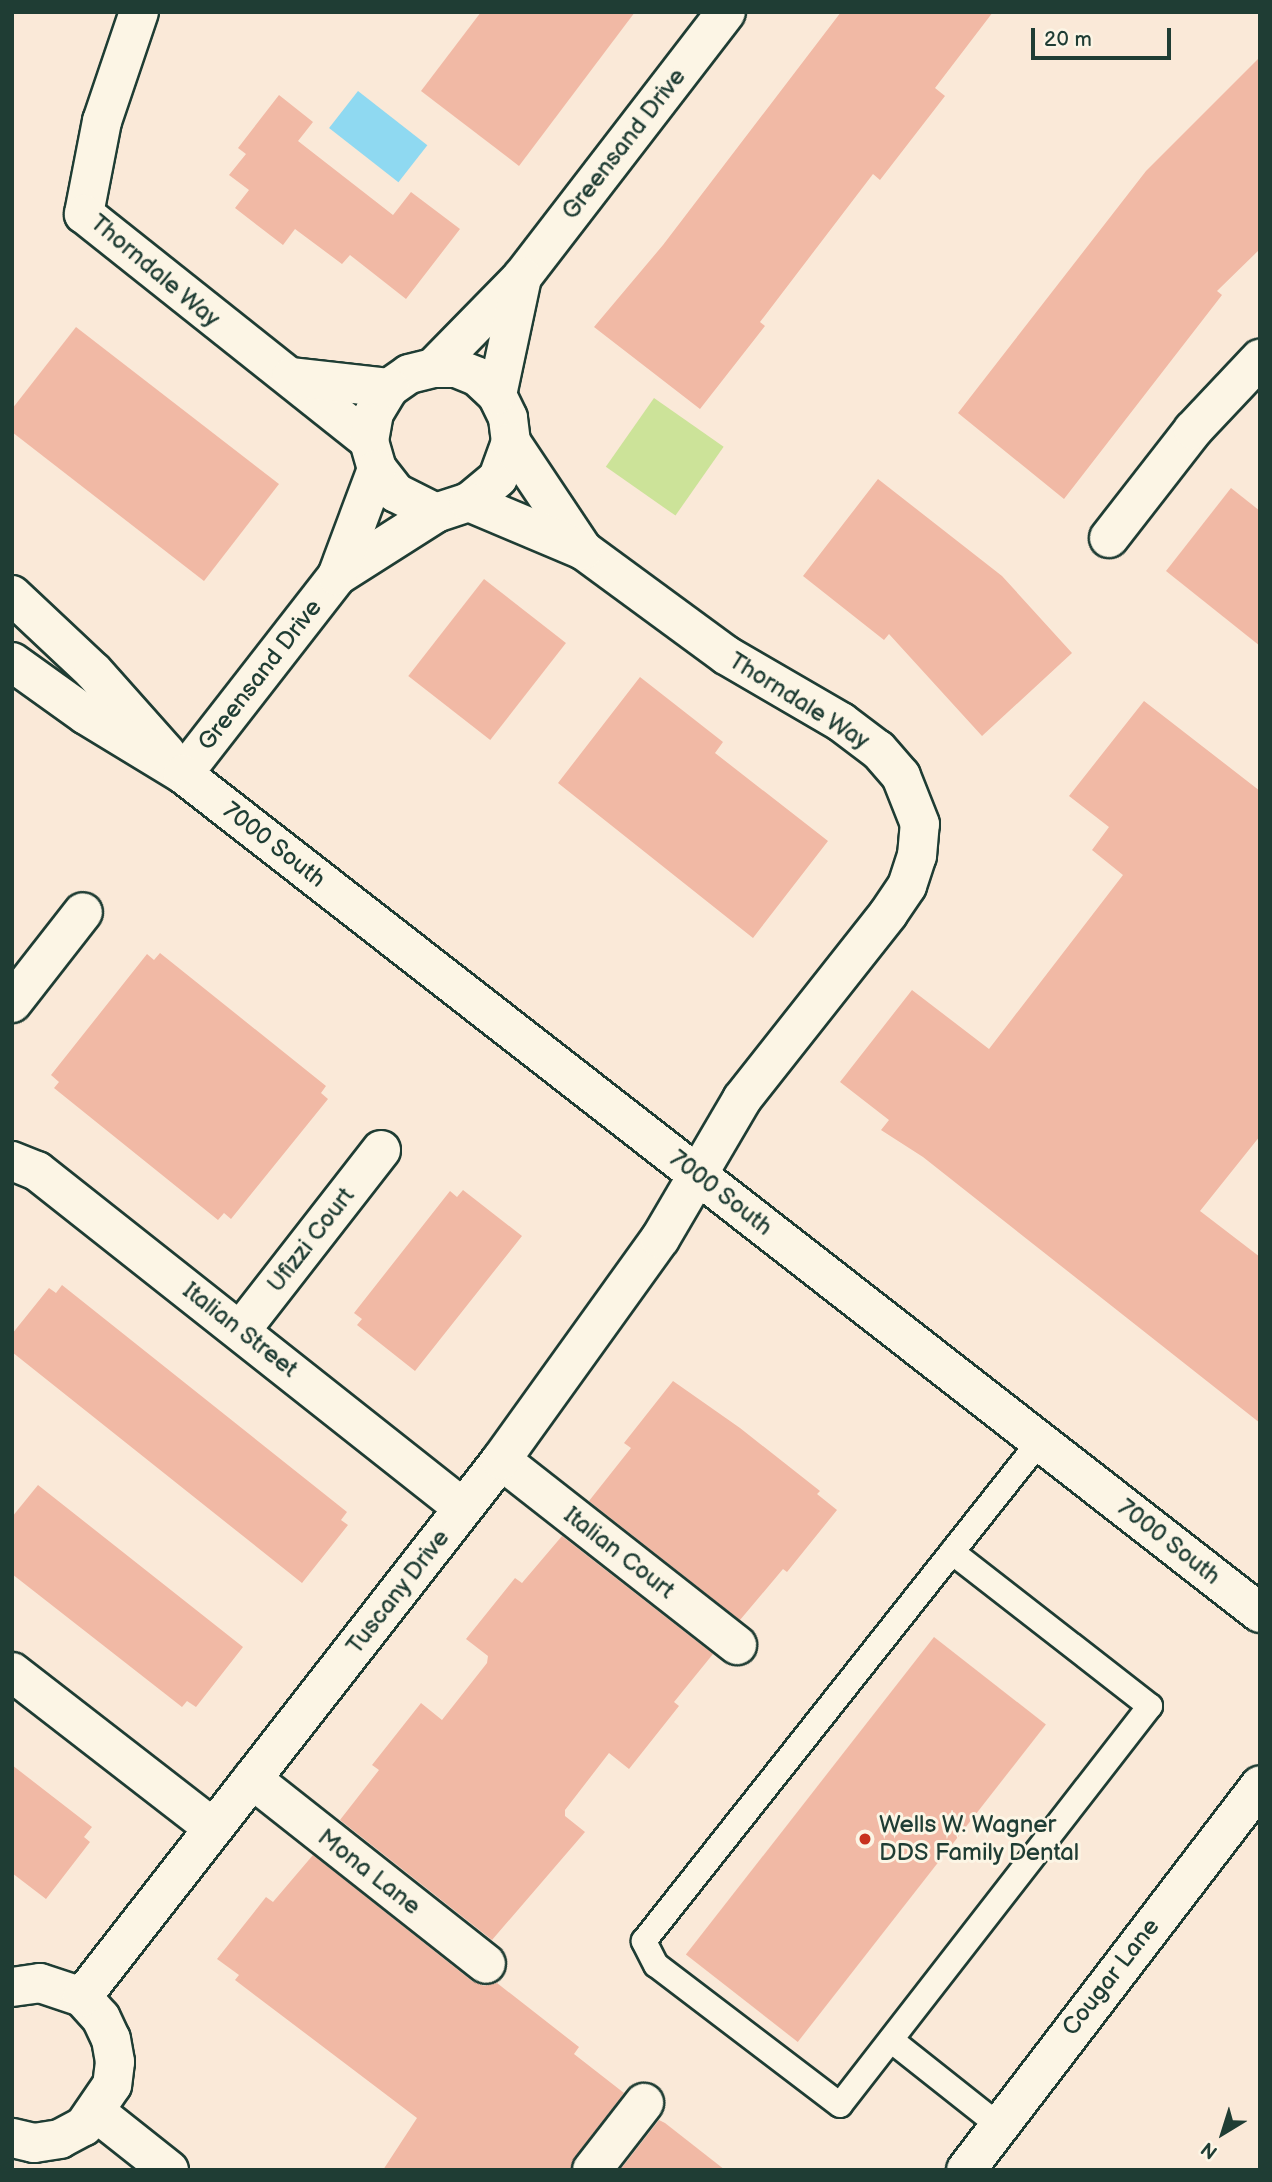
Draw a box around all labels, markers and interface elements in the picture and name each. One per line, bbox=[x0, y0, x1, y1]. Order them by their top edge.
scale bar bbox=[1034, 14, 1174, 58]
text: 20 m bbox=[1044, 27, 1092, 52]
street label: Greensand Drive bbox=[556, 63, 692, 225]
street label: Thorndale Way bbox=[84, 208, 226, 334]
street label: Greensand Drive bbox=[192, 594, 328, 756]
street label: Thorndale Way bbox=[723, 646, 875, 756]
street label: 7000 South bbox=[217, 796, 331, 894]
street label: 7000 South bbox=[664, 1144, 778, 1242]
street label: Ufizzi Court bbox=[261, 1182, 361, 1298]
street label: Italian Street bbox=[177, 1276, 303, 1384]
street label: 7000 South bbox=[1112, 1493, 1226, 1591]
street label: Italian Court bbox=[558, 1501, 680, 1605]
street label: Tuscany Drive bbox=[340, 1523, 456, 1661]
place label: Wells W. Wagner DDS Family Dental bbox=[879, 1811, 1081, 1867]
street label: Mona Lane bbox=[312, 1823, 426, 1921]
marker: Wells W. Wagner DDS Family Dental bbox=[857, 1831, 873, 1847]
street label: Cougar Lane bbox=[1056, 1913, 1166, 2041]
north arrow bbox=[1188, 2098, 1258, 2168]
text: N bbox=[1197, 2136, 1222, 2163]

